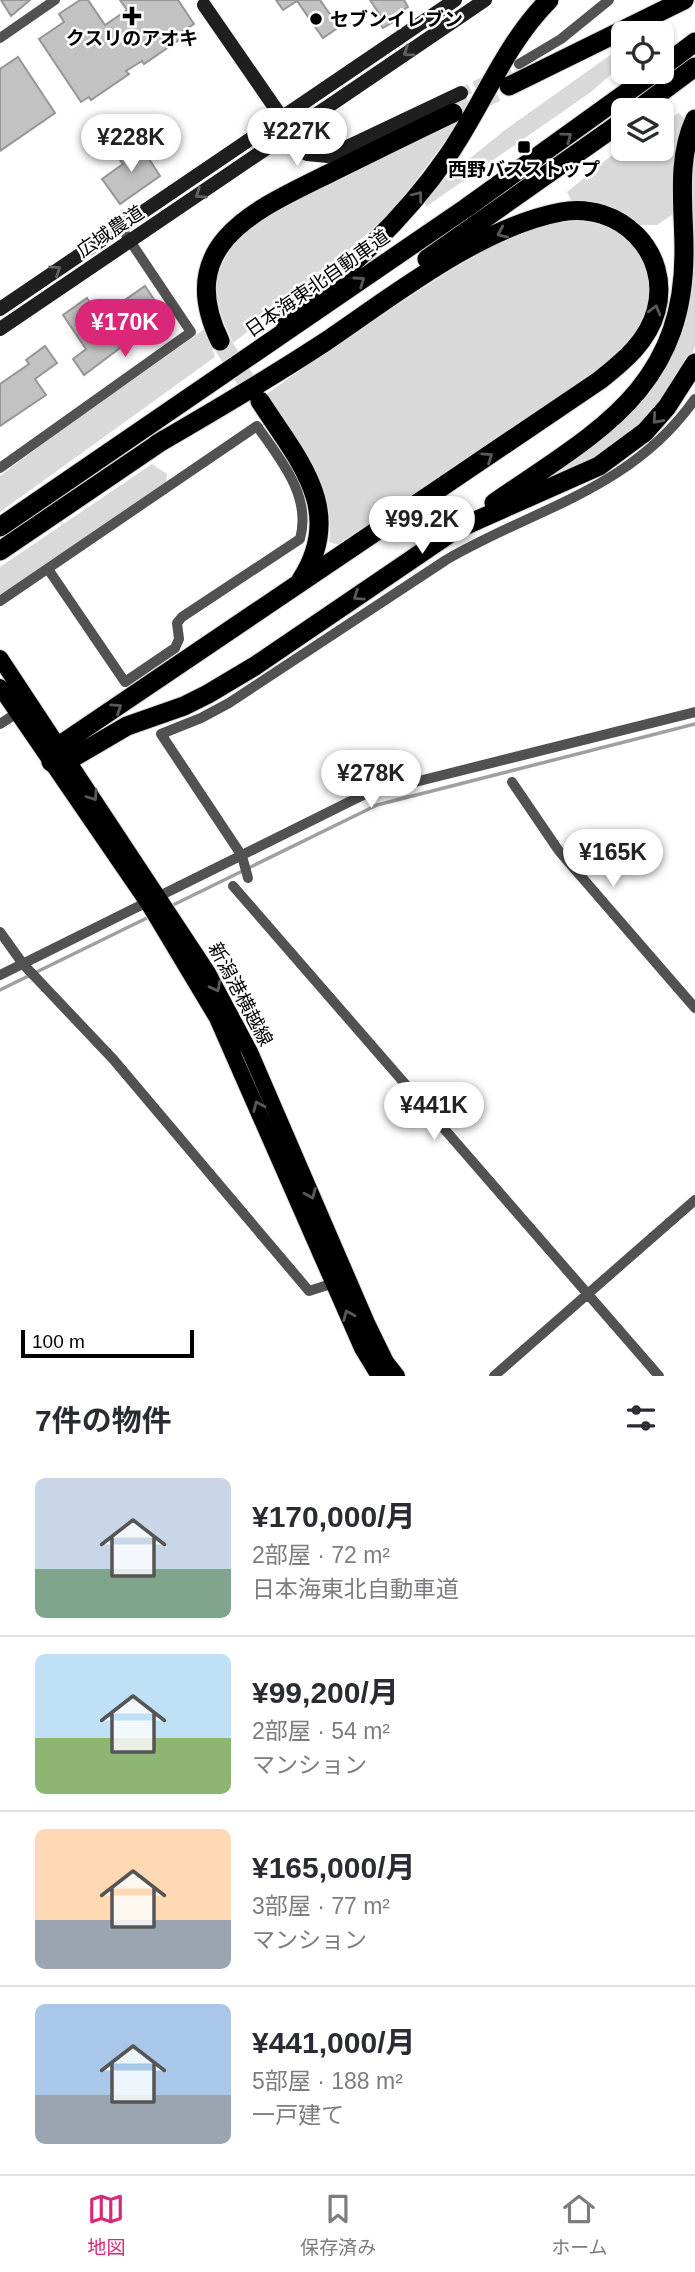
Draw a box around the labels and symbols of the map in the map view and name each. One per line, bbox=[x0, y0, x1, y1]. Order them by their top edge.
marker: クスリのアオキ bbox=[124, 8, 140, 24]
place label: セブンイレブン bbox=[330, 9, 463, 30]
marker: セブンイレブン bbox=[308, 11, 324, 27]
place label: クスリのアオキ bbox=[66, 28, 198, 49]
one-way arrow bbox=[403, 44, 416, 56]
pin: ¥227K bbox=[248, 108, 346, 168]
pin: ¥228K bbox=[82, 114, 180, 174]
one-way arrow bbox=[559, 132, 572, 145]
marker: 西野バスストップ bbox=[516, 139, 532, 155]
place label: 西野バスストップ bbox=[448, 159, 600, 180]
one-way arrow bbox=[194, 186, 207, 199]
one-way arrow bbox=[409, 192, 422, 204]
street label: 広域農道 bbox=[73, 201, 148, 261]
one-way arrow bbox=[496, 225, 509, 239]
street label: 日本海東北自動車道 bbox=[241, 226, 393, 341]
one-way arrow bbox=[49, 266, 62, 279]
one-way arrow bbox=[352, 277, 365, 289]
pin: ¥170K bbox=[76, 300, 174, 359]
one-way arrow bbox=[647, 304, 661, 316]
one-way arrow bbox=[652, 411, 665, 424]
one-way arrow bbox=[480, 452, 493, 465]
pin: ¥99.2K bbox=[365, 496, 479, 556]
one-way arrow bbox=[353, 588, 366, 601]
one-way arrow bbox=[109, 703, 122, 716]
pin: ¥278K bbox=[322, 750, 420, 810]
one-way arrow bbox=[85, 788, 97, 801]
pin: ¥165K bbox=[564, 830, 662, 889]
street label: 新潟港横越線 bbox=[205, 939, 277, 1049]
one-way arrow bbox=[208, 980, 221, 992]
pin: ¥441K bbox=[385, 1082, 483, 1142]
one-way arrow bbox=[252, 1101, 266, 1114]
one-way arrow bbox=[303, 1186, 317, 1199]
one-way arrow bbox=[342, 1310, 356, 1323]
scale bar bbox=[21, 1327, 194, 1359]

